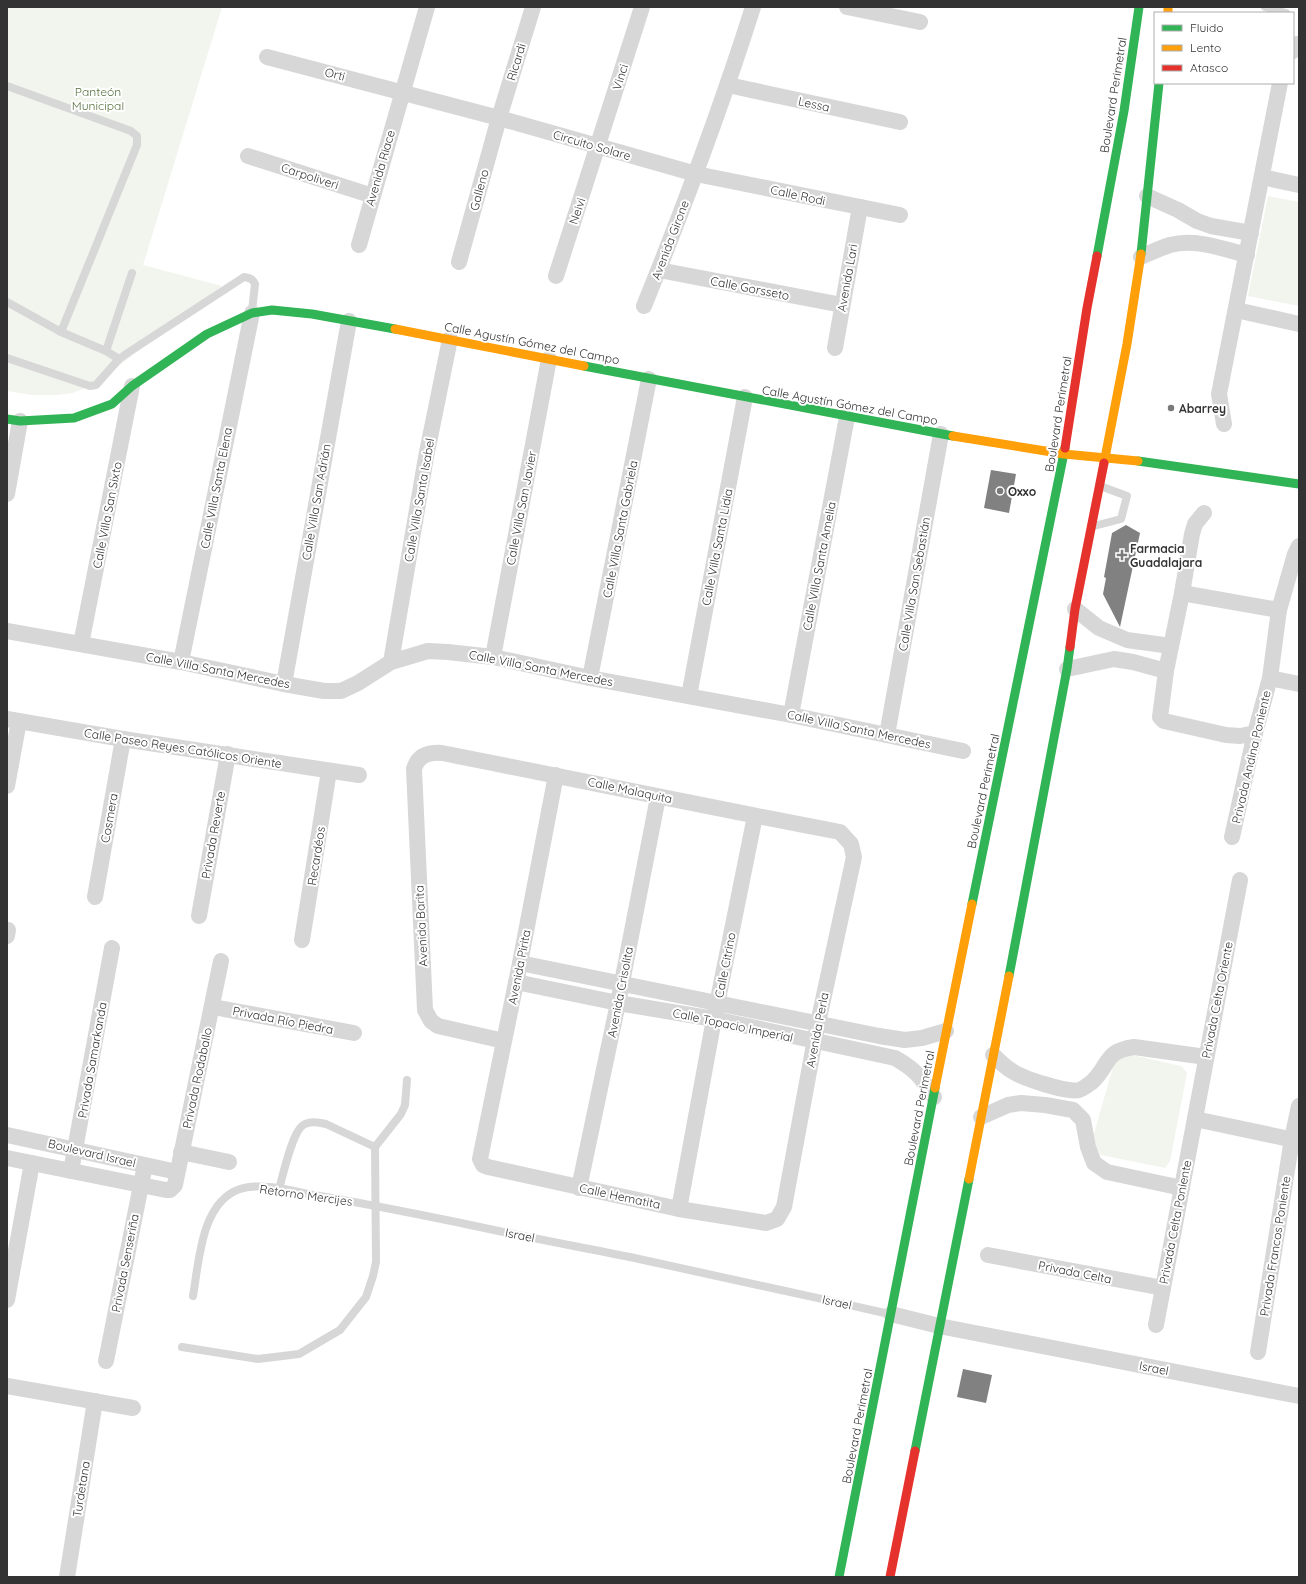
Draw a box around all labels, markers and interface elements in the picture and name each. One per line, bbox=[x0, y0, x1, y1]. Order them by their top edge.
legend bbox=[1154, 12, 1294, 84]
text: Fluido bbox=[1190, 20, 1223, 35]
street label: Boulevard Perimetral bbox=[1096, 36, 1130, 154]
text: Lento bbox=[1190, 40, 1221, 55]
street label: Ricardi bbox=[503, 41, 529, 83]
text: Atasco bbox=[1190, 60, 1228, 75]
street label: Vinci bbox=[609, 62, 631, 92]
street label: Orti bbox=[323, 64, 347, 84]
park label: Panteón Municipal bbox=[72, 84, 124, 113]
street label: Lessa bbox=[797, 93, 831, 115]
street label: Circuito Solare bbox=[551, 127, 633, 163]
street label: Avenida Riace bbox=[362, 128, 398, 208]
street label: Carpoliveri bbox=[279, 160, 341, 192]
street label: Galleno bbox=[466, 168, 492, 212]
street label: Calle Rodi bbox=[769, 182, 827, 208]
street label: Neivi bbox=[566, 196, 588, 226]
street label: Avenida Girone bbox=[648, 198, 692, 282]
street label: Avenida Lari bbox=[834, 243, 860, 313]
street label: Calle Gorsseto bbox=[709, 273, 791, 303]
street label: Calle Agustín Gómez del Campo bbox=[443, 319, 621, 367]
street label: Boulevard Perimetral bbox=[1041, 355, 1075, 473]
street label: Calle Agustín Gómez del Campo bbox=[761, 382, 939, 428]
place label: Abarrey bbox=[1179, 401, 1226, 416]
marker: Abarrey bbox=[1166, 403, 1176, 413]
street label: Calle Villa Santa Elena bbox=[197, 426, 235, 550]
street label: Calle Villa Santa Isabel bbox=[401, 437, 437, 563]
street label: Calle Villa San Adrián bbox=[298, 443, 334, 561]
street label: Calle Villa San Javier bbox=[503, 449, 539, 566]
street label: Calle Villa Santa Gabriela bbox=[599, 459, 641, 599]
street label: Calle Villa San Sixto bbox=[89, 460, 125, 570]
place label: Oxxo bbox=[1008, 484, 1037, 499]
marker: Oxxo bbox=[995, 486, 1005, 496]
street label: Calle Villa Santa Lidia bbox=[698, 487, 736, 607]
street label: Calle Villa Santa Amelia bbox=[799, 500, 839, 632]
street label: Calle Villa San Sebastián bbox=[895, 516, 933, 652]
place label: Farmacia Guadalajara bbox=[1130, 541, 1202, 570]
marker: Farmacia Guadalajara bbox=[1117, 550, 1127, 560]
street label: Calle Villa Santa Mercedes bbox=[468, 647, 615, 689]
street label: Calle Villa Santa Mercedes bbox=[145, 649, 292, 691]
street label: Privada Andina Poniente bbox=[1228, 689, 1274, 825]
street label: Calle Villa Santa Mercedes bbox=[786, 706, 933, 752]
street label: Calle Paseo Reyes Católicos Oriente bbox=[83, 725, 283, 771]
street label: Boulevard Perimetral bbox=[963, 732, 1003, 850]
street label: Calle Malaquita bbox=[586, 774, 674, 806]
street label: Privada Reverte bbox=[198, 790, 228, 880]
street label: Cosmera bbox=[97, 792, 121, 844]
street label: Recardéos bbox=[304, 825, 328, 887]
street label: Avenida Barita bbox=[411, 885, 431, 967]
street label: Avenida Pirita bbox=[504, 928, 534, 1006]
street label: Calle Citrino bbox=[711, 931, 739, 999]
street label: Privada Celta Oriente bbox=[1198, 940, 1236, 1060]
street label: Avenida Crisolita bbox=[604, 945, 636, 1039]
street label: Avenida Perla bbox=[802, 991, 832, 1069]
street label: Privada Samarkanda bbox=[74, 1001, 110, 1119]
street label: Privada Río Piedra bbox=[231, 1003, 335, 1037]
street label: Calle Topacio Imperial bbox=[671, 1005, 795, 1045]
street label: Privada Rodaballo bbox=[179, 1026, 215, 1130]
street label: Boulevard Perimetral bbox=[900, 1049, 938, 1167]
street label: Boulevard Israel bbox=[47, 1136, 137, 1170]
street label: Privada Celta Poniente bbox=[1156, 1159, 1194, 1285]
street label: Privada Francos Poniente bbox=[1257, 1175, 1294, 1317]
street label: Calle Hematita bbox=[578, 1180, 662, 1212]
street label: Retorno Mercijes bbox=[259, 1181, 354, 1209]
street label: Privada Senseriña bbox=[108, 1212, 142, 1314]
street label: Israel bbox=[504, 1225, 536, 1245]
street label: Privada Celta bbox=[1037, 1258, 1113, 1286]
street label: Israel bbox=[821, 1292, 853, 1312]
street label: Israel bbox=[1138, 1358, 1170, 1378]
street label: Boulevard Perimetral bbox=[838, 1367, 876, 1485]
street label: Turdetana bbox=[69, 1460, 93, 1518]

